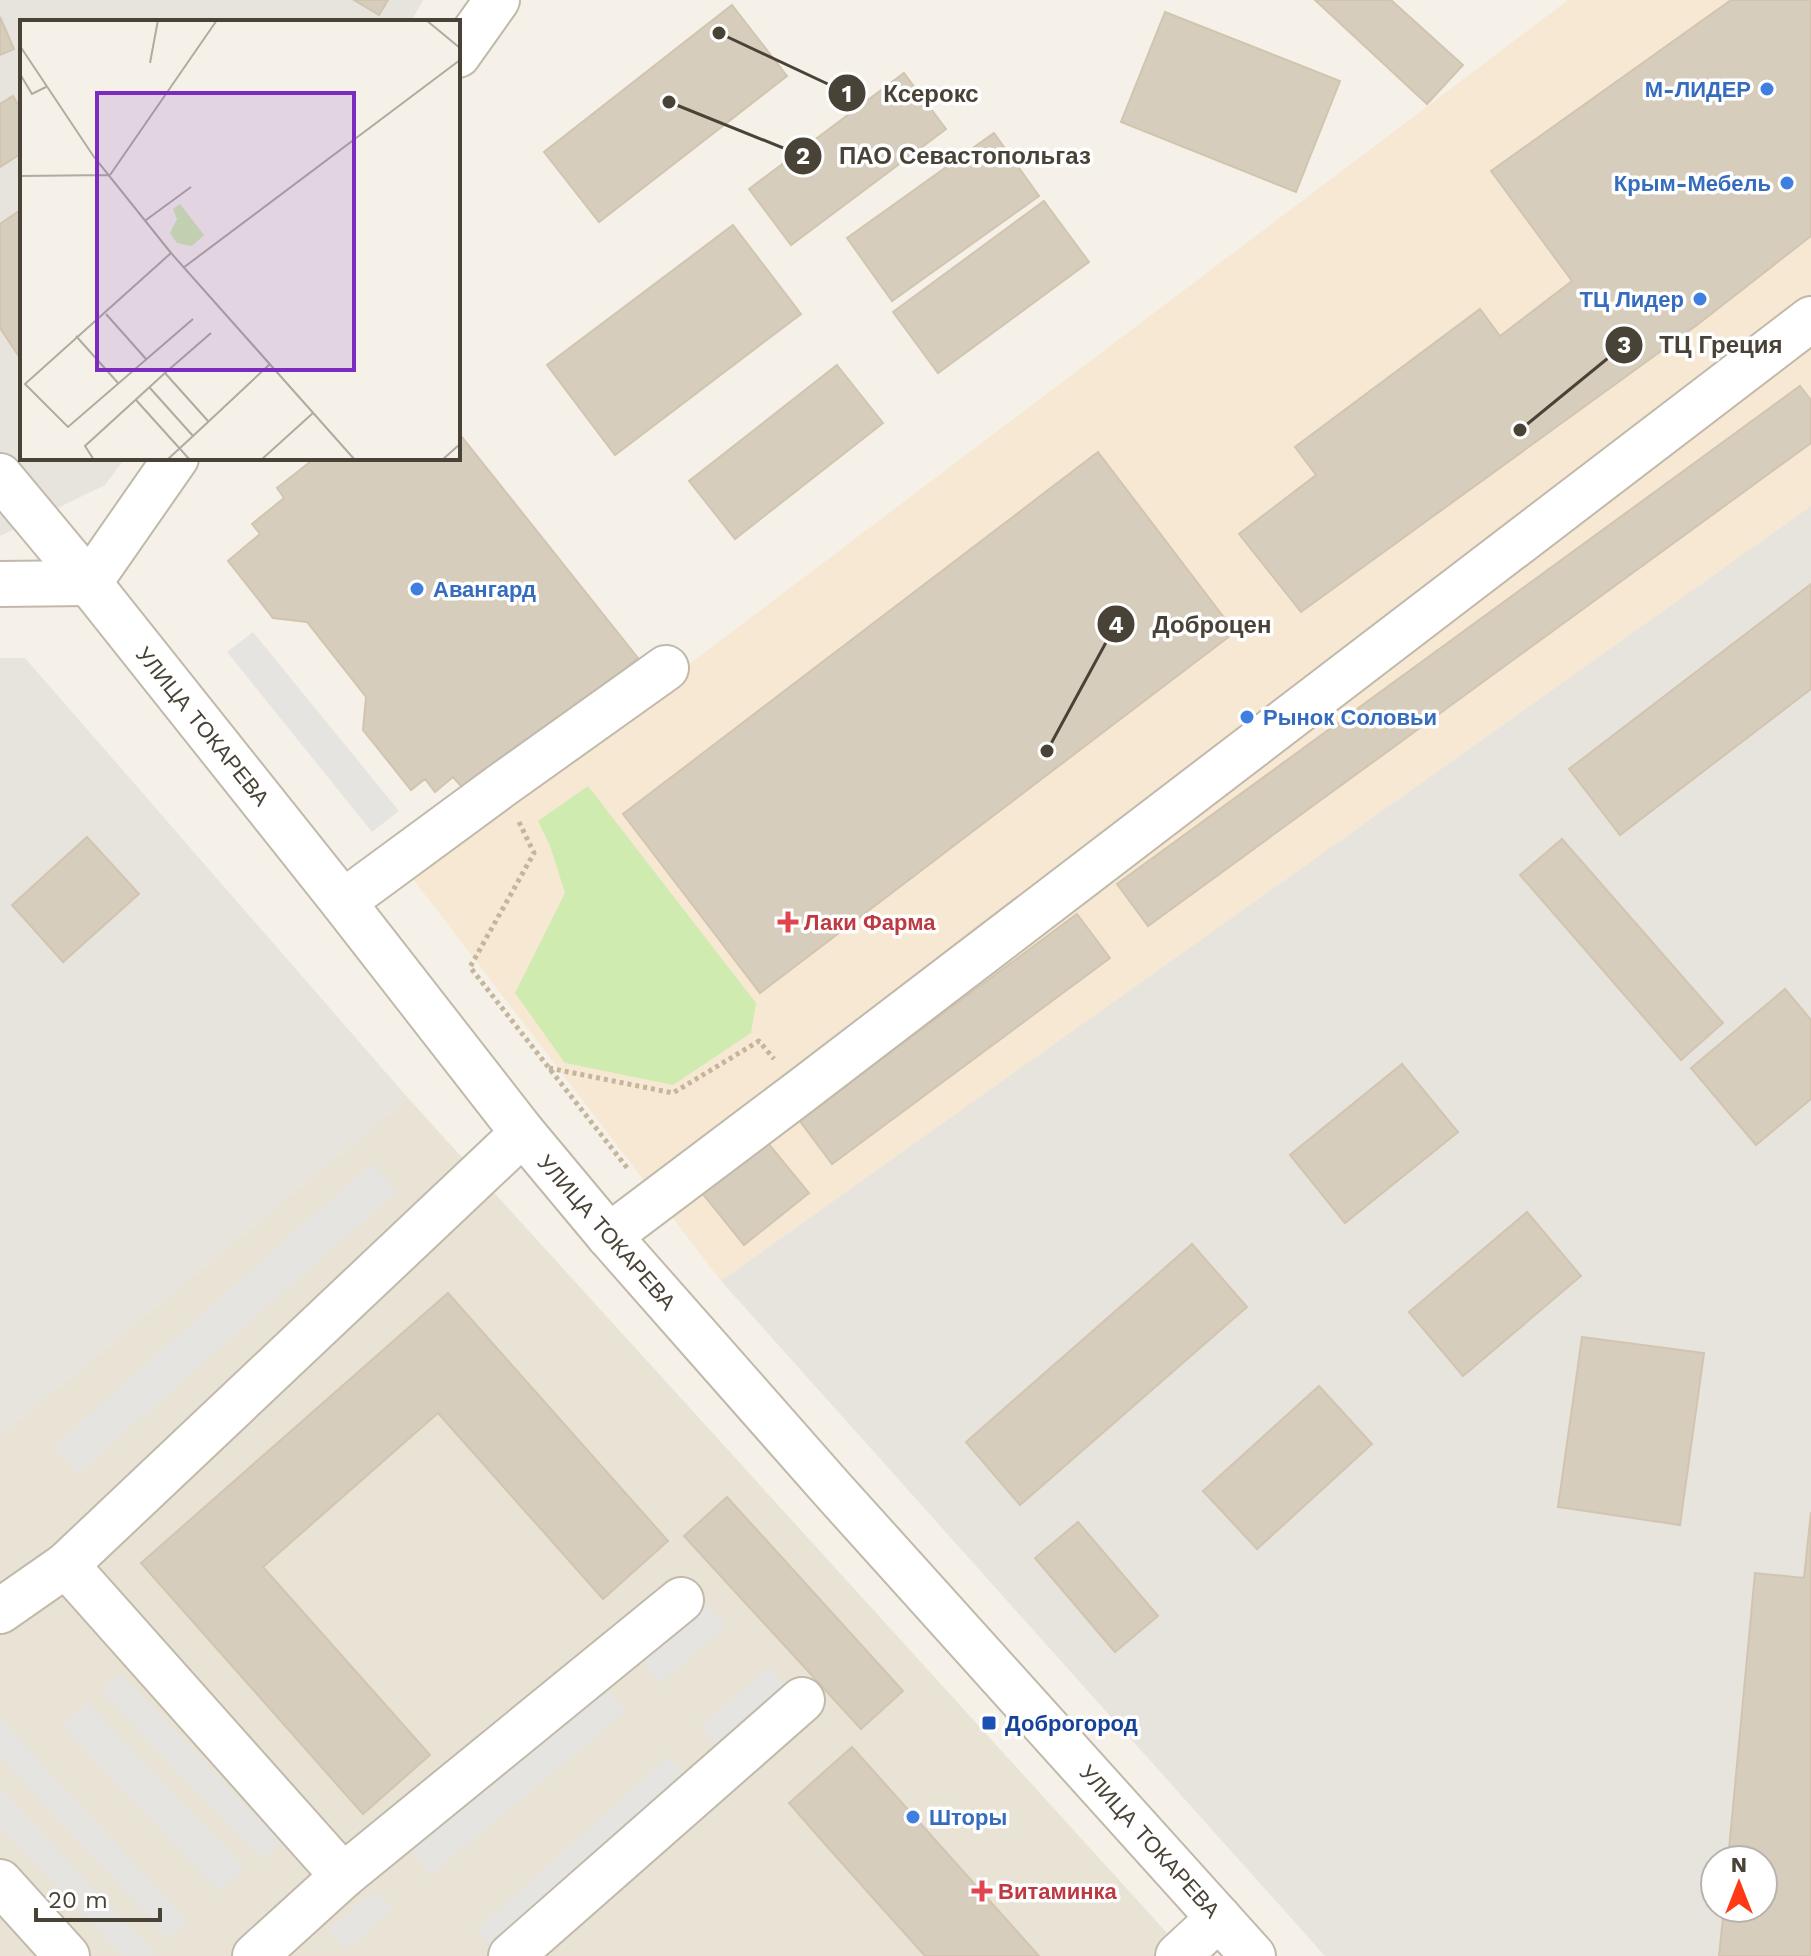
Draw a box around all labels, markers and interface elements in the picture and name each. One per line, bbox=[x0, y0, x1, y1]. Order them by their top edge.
inset map bbox=[20, 20, 460, 460]
callout: Ксерокс bbox=[827, 69, 995, 117]
place label: М-ЛИДЕР bbox=[1645, 77, 1751, 102]
text: 1 bbox=[842, 80, 852, 108]
text: Ксерокс bbox=[883, 80, 979, 108]
marker: М-ЛИДЕР bbox=[1758, 80, 1776, 98]
callout: ПАО Севастопольгаз bbox=[783, 132, 1107, 180]
text: 2 bbox=[796, 142, 810, 170]
text: ПАО Севастопольгаз bbox=[839, 142, 1091, 170]
place label: Крым-Мебель bbox=[1614, 171, 1771, 196]
marker: Крым-Мебель bbox=[1778, 174, 1796, 192]
place label: ТЦ Лидер bbox=[1580, 287, 1684, 312]
marker: ТЦ Лидер bbox=[1691, 290, 1709, 308]
callout: ТЦ Греция bbox=[1604, 321, 1799, 369]
text: 3 bbox=[1617, 331, 1631, 359]
text: ТЦ Греция bbox=[1659, 331, 1783, 359]
place label: Авангард bbox=[433, 577, 536, 602]
marker: Авангард bbox=[408, 580, 426, 598]
callout: Доброцен bbox=[1096, 600, 1287, 648]
text: 4 bbox=[1108, 611, 1124, 639]
text: Доброцен bbox=[1153, 611, 1271, 639]
street label: УЛИЦА ТОКАРЕВА bbox=[131, 642, 275, 811]
place label: Рынок Соловьи bbox=[1263, 705, 1437, 730]
marker: Рынок Соловьи bbox=[1238, 708, 1256, 726]
place label: Лаки Фарма bbox=[804, 910, 936, 935]
marker: Лаки Фарма bbox=[779, 913, 797, 931]
street label: УЛИЦА ТОКАРЕВА bbox=[533, 1150, 681, 1315]
place label: Доброгород bbox=[1005, 1711, 1138, 1736]
marker: Доброгород bbox=[980, 1714, 998, 1732]
street label: УЛИЦА ТОКАРЕВА bbox=[1074, 1760, 1225, 1923]
place label: Шторы bbox=[929, 1805, 1007, 1830]
marker: Шторы bbox=[904, 1808, 922, 1826]
north arrow bbox=[1699, 1844, 1779, 1924]
text: N bbox=[1731, 1852, 1747, 1877]
scale bar bbox=[36, 1872, 160, 1922]
place label: Витаминка bbox=[998, 1879, 1118, 1904]
marker: Витаминка bbox=[973, 1882, 991, 1900]
text: 20 m bbox=[48, 1886, 108, 1914]

